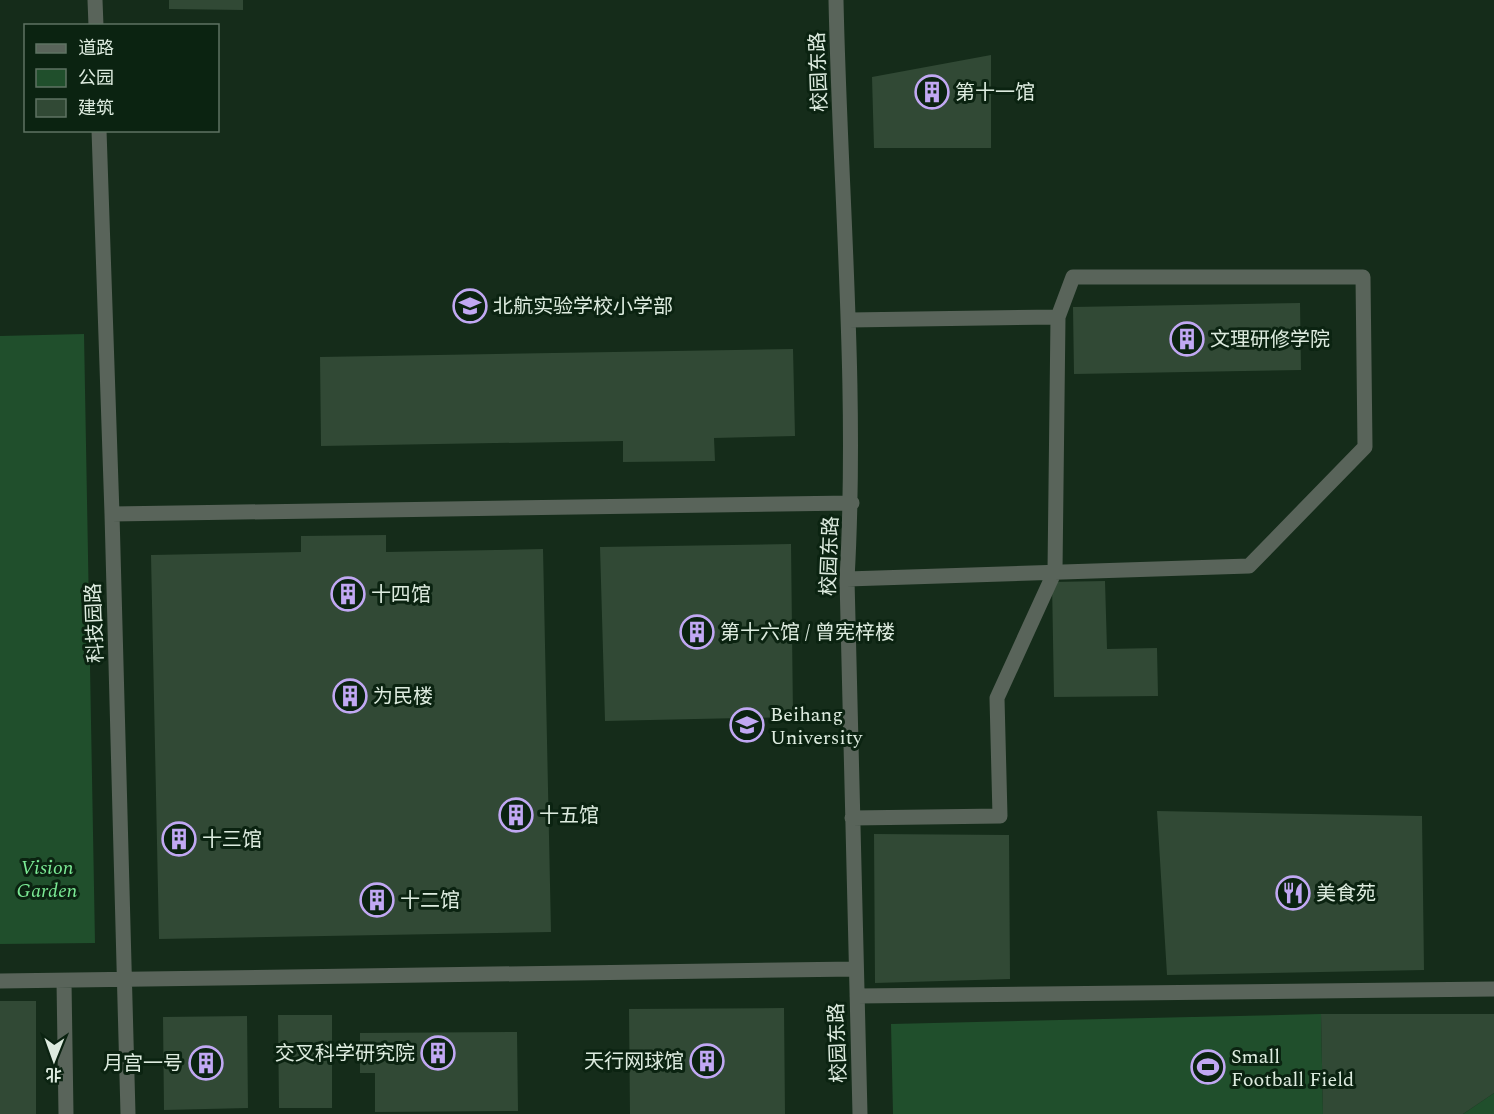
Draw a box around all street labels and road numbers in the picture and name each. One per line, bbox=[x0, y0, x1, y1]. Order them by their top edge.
street label: 校园东路 bbox=[803, 31, 835, 112]
street label: 校园东路 bbox=[814, 516, 846, 597]
street label: 科技园路 bbox=[79, 582, 111, 663]
street label: 校园东路 bbox=[822, 1002, 854, 1083]

